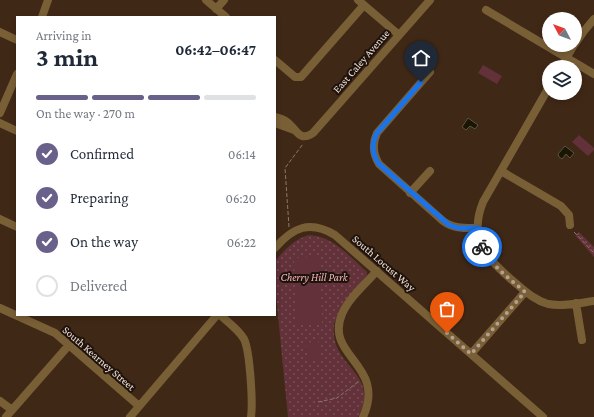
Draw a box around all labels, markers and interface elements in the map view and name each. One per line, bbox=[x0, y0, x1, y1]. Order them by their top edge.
north arrow bbox=[542, 12, 582, 52]
map controls bbox=[542, 12, 582, 100]
street label: East Caley Avenue bbox=[330, 27, 393, 96]
text: Arriving in bbox=[36, 28, 92, 43]
pin bbox=[404, 41, 438, 82]
text: 06:42–06:47 bbox=[175, 42, 256, 58]
text: 3 min bbox=[36, 43, 98, 72]
icon: home bbox=[410, 47, 432, 69]
button: layers bbox=[542, 60, 582, 100]
text: On the way · 270 m bbox=[36, 106, 135, 121]
icon: check bbox=[36, 143, 58, 165]
text: Confirmed bbox=[70, 146, 134, 162]
text: 06:14 bbox=[228, 147, 256, 162]
icon: check bbox=[36, 187, 58, 209]
text: Preparing bbox=[70, 190, 129, 206]
text: 06:20 bbox=[226, 191, 256, 206]
courier bbox=[462, 227, 502, 267]
icon: check bbox=[36, 231, 58, 253]
street label: South Locust Way bbox=[350, 233, 418, 295]
text: On the way bbox=[70, 234, 138, 250]
text: 06:22 bbox=[227, 235, 256, 250]
icon: bike bbox=[471, 236, 493, 258]
park label: Cherry Hill Park bbox=[280, 271, 349, 284]
text: Delivered bbox=[70, 278, 127, 294]
pin bbox=[430, 292, 464, 333]
icon: bag bbox=[436, 298, 458, 320]
street label: South Kearney Street bbox=[60, 323, 138, 394]

